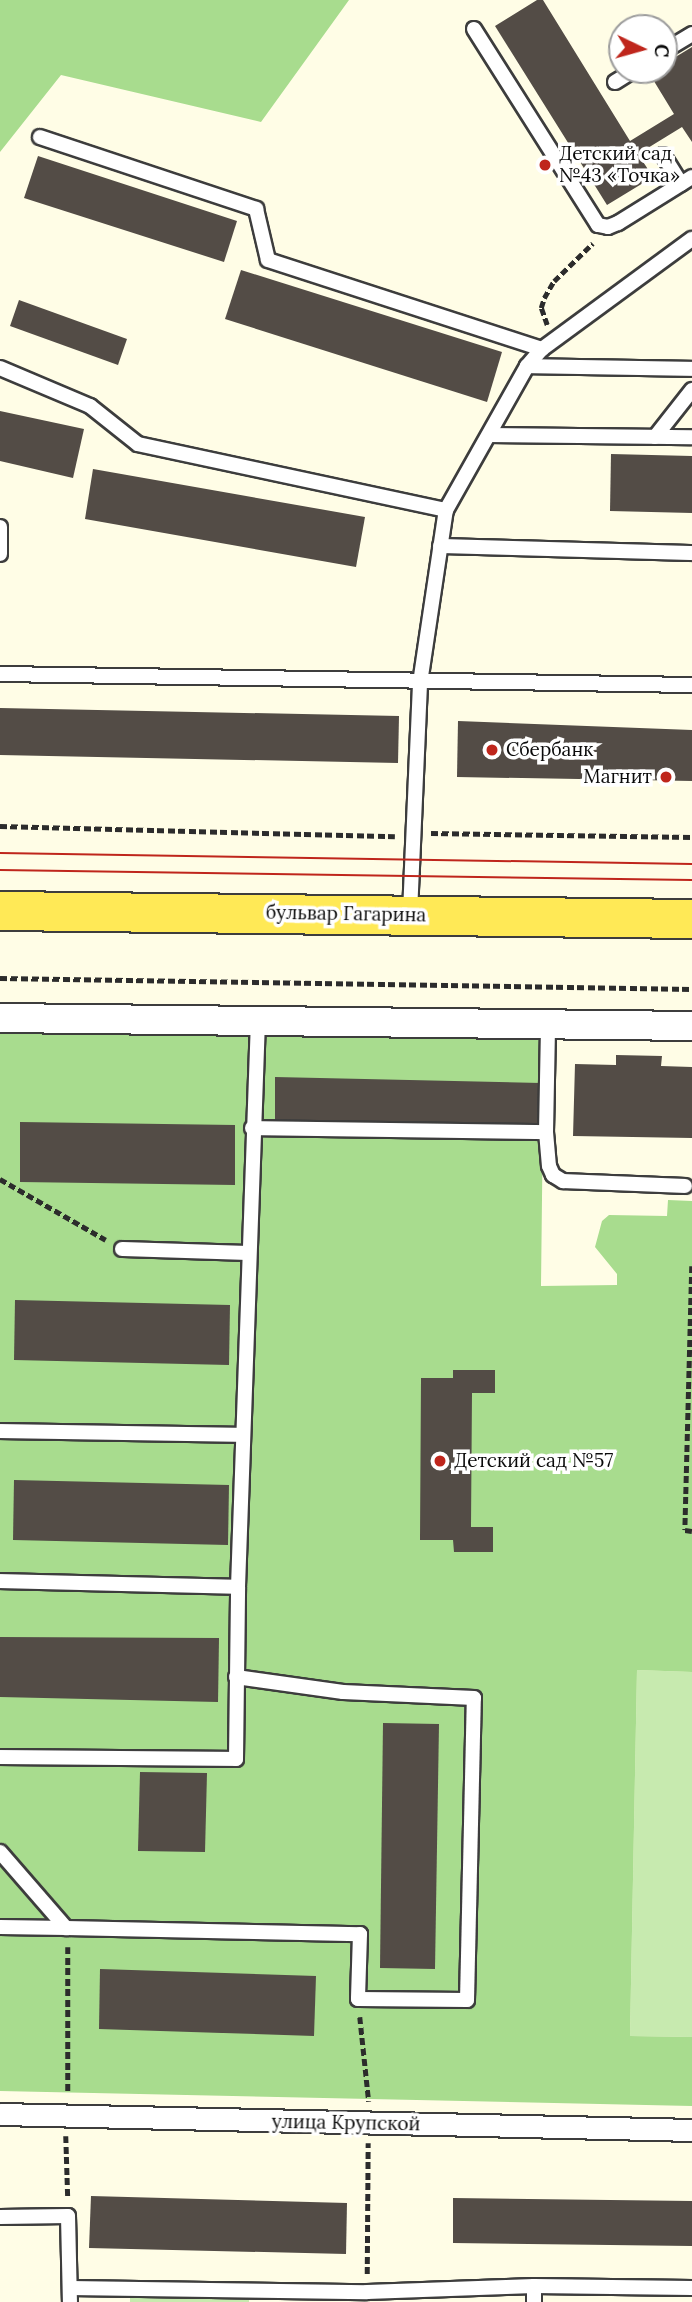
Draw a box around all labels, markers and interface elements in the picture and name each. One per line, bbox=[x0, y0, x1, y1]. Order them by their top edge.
north arrow bbox=[608, 14, 678, 84]
text: С bbox=[649, 43, 674, 58]
place label: Детский сад №43 «Точка» bbox=[559, 143, 680, 187]
marker: Детский сад №43 «Точка» bbox=[537, 157, 553, 173]
place label: Сбербанк bbox=[506, 739, 593, 761]
marker: Сбербанк bbox=[484, 742, 500, 758]
place label: Магнит bbox=[583, 766, 652, 788]
marker: Магнит bbox=[658, 769, 674, 785]
street label: бульвар Гагарина bbox=[266, 901, 426, 927]
place label: Детский сад №57 bbox=[454, 1450, 613, 1472]
marker: Детский сад №57 bbox=[432, 1453, 448, 1469]
street label: улица Крупской bbox=[271, 2110, 421, 2136]

